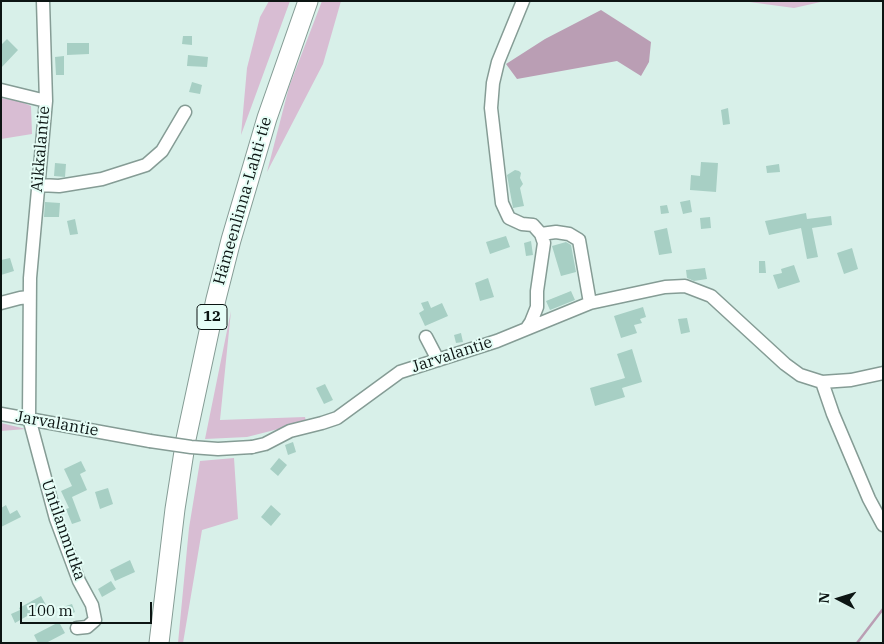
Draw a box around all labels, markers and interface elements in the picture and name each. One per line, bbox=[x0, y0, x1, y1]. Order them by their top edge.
street label: Aikkalantie bbox=[28, 105, 54, 193]
street label: Hämeenlinna-Lahti-tie bbox=[210, 115, 276, 287]
road number: 12 bbox=[197, 304, 227, 330]
street label: Jarvalantie bbox=[409, 333, 495, 377]
street label: Jarvalantie bbox=[14, 407, 100, 441]
street label: Untilanmutka bbox=[37, 477, 89, 583]
north arrow bbox=[814, 574, 864, 624]
text: N bbox=[815, 591, 834, 604]
scale bar bbox=[22, 592, 155, 624]
text: 100 m bbox=[28, 601, 73, 620]

